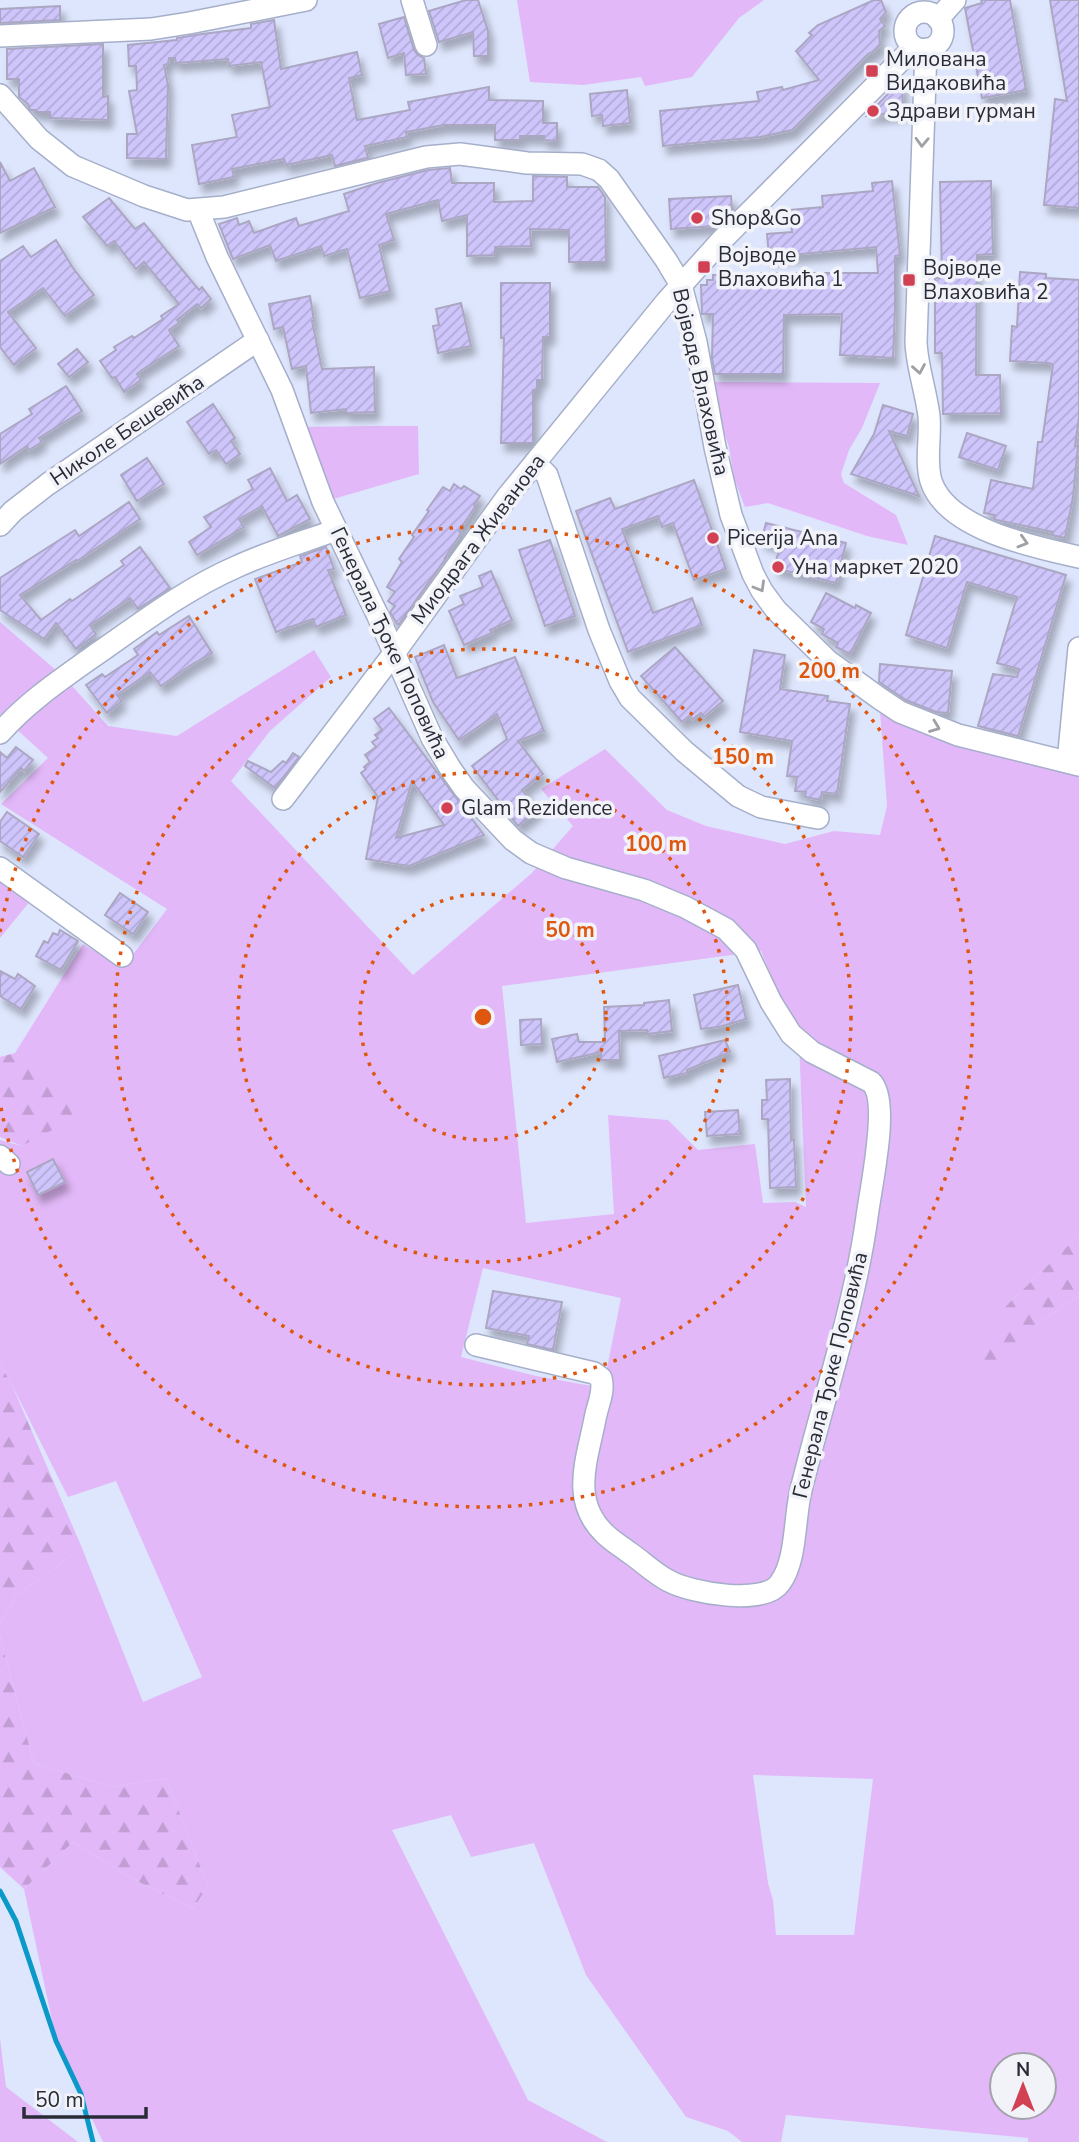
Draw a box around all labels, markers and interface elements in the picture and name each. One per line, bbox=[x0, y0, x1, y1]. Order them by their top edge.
place label: Милована Видаковића bbox=[886, 45, 1006, 97]
marker: Милована Видаковића bbox=[864, 63, 880, 79]
place label: Здрави гурман bbox=[887, 97, 1036, 125]
marker: Здрави гурман bbox=[865, 103, 881, 119]
one-way arrow bbox=[914, 137, 929, 148]
place label: Shop&Go bbox=[711, 204, 801, 232]
marker: Shop&Go bbox=[689, 210, 705, 226]
place label: Војводе Влаховића 1 bbox=[718, 241, 844, 293]
place label: Војводе Влаховића 2 bbox=[923, 254, 1049, 306]
marker: Војводе Влаховића 1 bbox=[696, 259, 712, 275]
marker: Војводе Влаховића 2 bbox=[901, 272, 917, 288]
street label: Војводе Влаховића bbox=[666, 286, 736, 478]
one-way arrow bbox=[911, 363, 926, 375]
street label: Николе Бешевића bbox=[44, 368, 210, 492]
street label: Миодрага Живанова bbox=[405, 448, 551, 630]
street label: Генерала Ђоке Поповића bbox=[324, 522, 456, 764]
place label: Picerija Ana bbox=[727, 524, 838, 552]
marker: Picerija Ana bbox=[705, 530, 721, 546]
one-way arrow bbox=[1017, 533, 1029, 548]
place label: Уна маркет 2020 bbox=[791, 553, 959, 581]
marker: Уна маркет 2020 bbox=[770, 559, 786, 575]
one-way arrow bbox=[752, 579, 765, 592]
text: 200 m bbox=[798, 657, 860, 685]
one-way arrow bbox=[929, 718, 941, 732]
text: 150 m bbox=[712, 743, 774, 771]
place label: Glam Rezidence bbox=[461, 794, 613, 822]
marker: Glam Rezidence bbox=[439, 800, 455, 816]
text: 100 m bbox=[625, 830, 687, 858]
text: 50 m bbox=[545, 916, 595, 944]
centre of rings bbox=[471, 1005, 495, 1029]
street label: Генерала Ђоке Поповића bbox=[786, 1249, 874, 1501]
north arrow bbox=[988, 2051, 1058, 2121]
text: N bbox=[1016, 2057, 1030, 2083]
scale bar bbox=[24, 2076, 147, 2120]
text: 50 m bbox=[35, 2086, 84, 2114]

